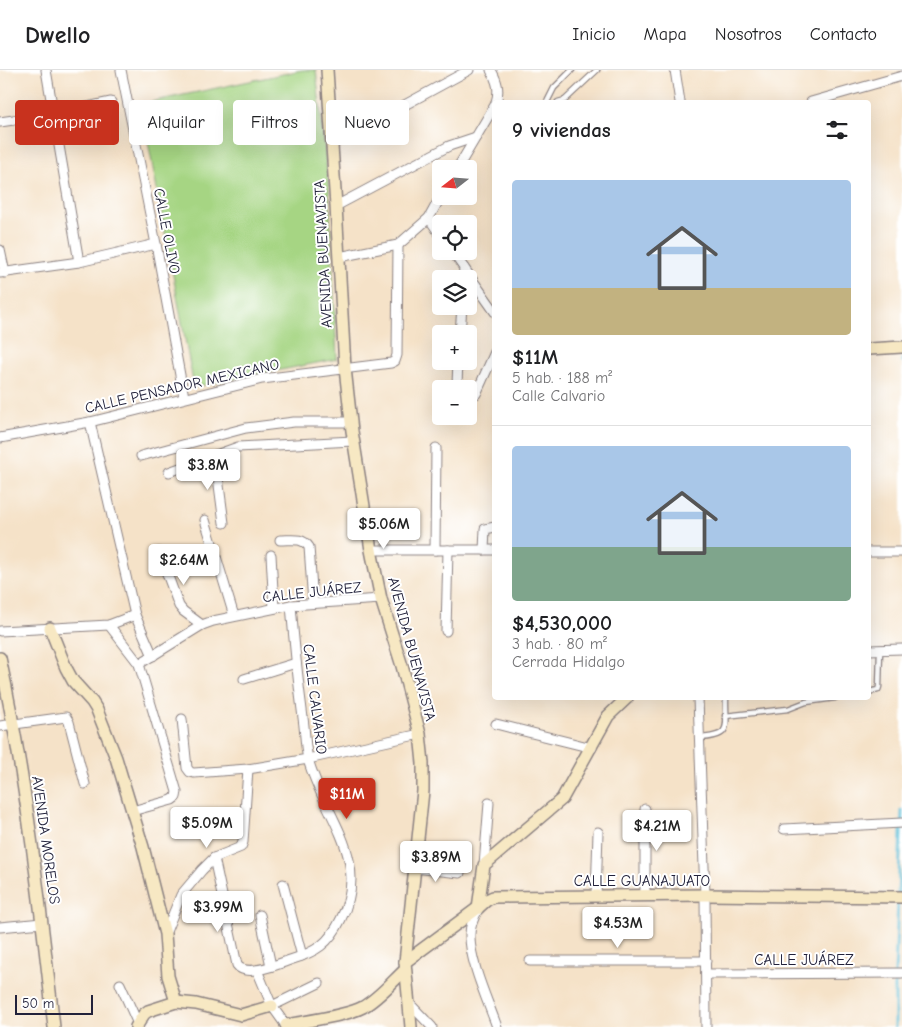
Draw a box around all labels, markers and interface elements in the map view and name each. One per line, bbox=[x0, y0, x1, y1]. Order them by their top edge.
text: Dwello bbox=[25, 21, 90, 49]
text: Inicio bbox=[572, 24, 616, 45]
text: Mapa bbox=[644, 24, 687, 45]
text: Nosotros bbox=[715, 24, 782, 45]
text: Contacto bbox=[810, 24, 877, 45]
chip: Comprar bbox=[15, 100, 119, 145]
chip: Alquilar bbox=[129, 100, 223, 145]
chip: Filtros bbox=[233, 100, 316, 145]
chip: Nuevo bbox=[326, 100, 409, 145]
icon: filters bbox=[823, 116, 851, 144]
text: 9 viviendas bbox=[512, 118, 611, 142]
north arrow bbox=[432, 160, 478, 205]
map controls bbox=[432, 160, 477, 425]
street label: AVENIDA BUENAVISTA bbox=[310, 179, 336, 328]
street label: CALLE OLIVO bbox=[150, 187, 184, 275]
icon: home bbox=[637, 213, 727, 303]
button: locate bbox=[432, 215, 477, 260]
button: layers bbox=[432, 270, 477, 315]
button: + bbox=[432, 325, 477, 370]
text: $11M bbox=[512, 345, 558, 369]
street label: CALLE PENSADOR MEXICANO bbox=[83, 355, 281, 417]
text: 5 hab. · 188 m² bbox=[512, 369, 612, 387]
button: − bbox=[432, 380, 477, 425]
text: Calle Calvario bbox=[512, 387, 605, 405]
pin: $3.8M bbox=[173, 448, 243, 491]
text: $3.8M bbox=[187, 456, 229, 474]
icon: home bbox=[637, 478, 727, 568]
pin: $5.06M bbox=[343, 508, 425, 550]
text: $5.06M bbox=[358, 515, 410, 533]
pin: $2.64M bbox=[143, 544, 225, 586]
text: $2.64M bbox=[159, 551, 209, 569]
street label: AVENIDA BUENAVISTA bbox=[384, 575, 440, 723]
street label: CALLE JUÁREZ bbox=[262, 577, 363, 606]
text: $4,530,000 bbox=[512, 611, 612, 635]
text: 3 hab. · 80 m² bbox=[512, 635, 607, 653]
street label: CALLE CALVARIO bbox=[299, 643, 331, 755]
text: Cerrada Hidalgo bbox=[512, 653, 625, 671]
street label: AVENIDA MORELOS bbox=[28, 775, 64, 905]
pin: $11M bbox=[317, 778, 377, 820]
text: $11M bbox=[329, 785, 365, 803]
pin: $5.09M bbox=[166, 806, 248, 849]
pin: $4.21M bbox=[616, 810, 698, 852]
text: $5.09M bbox=[181, 814, 233, 832]
text: $4.21M bbox=[633, 817, 681, 835]
pin: $3.89M bbox=[395, 840, 477, 883]
text: $3.89M bbox=[411, 848, 461, 866]
street label: CALLE GUANAJUATO bbox=[574, 872, 710, 890]
pin: $3.99M bbox=[177, 890, 259, 933]
text: $3.99M bbox=[193, 898, 243, 916]
pin: $4.53M bbox=[577, 906, 659, 949]
text: $4.53M bbox=[593, 914, 643, 932]
street label: CALLE JUÁREZ bbox=[754, 950, 854, 969]
scale bar bbox=[15, 992, 92, 1015]
text: 50 m bbox=[22, 995, 54, 1012]

